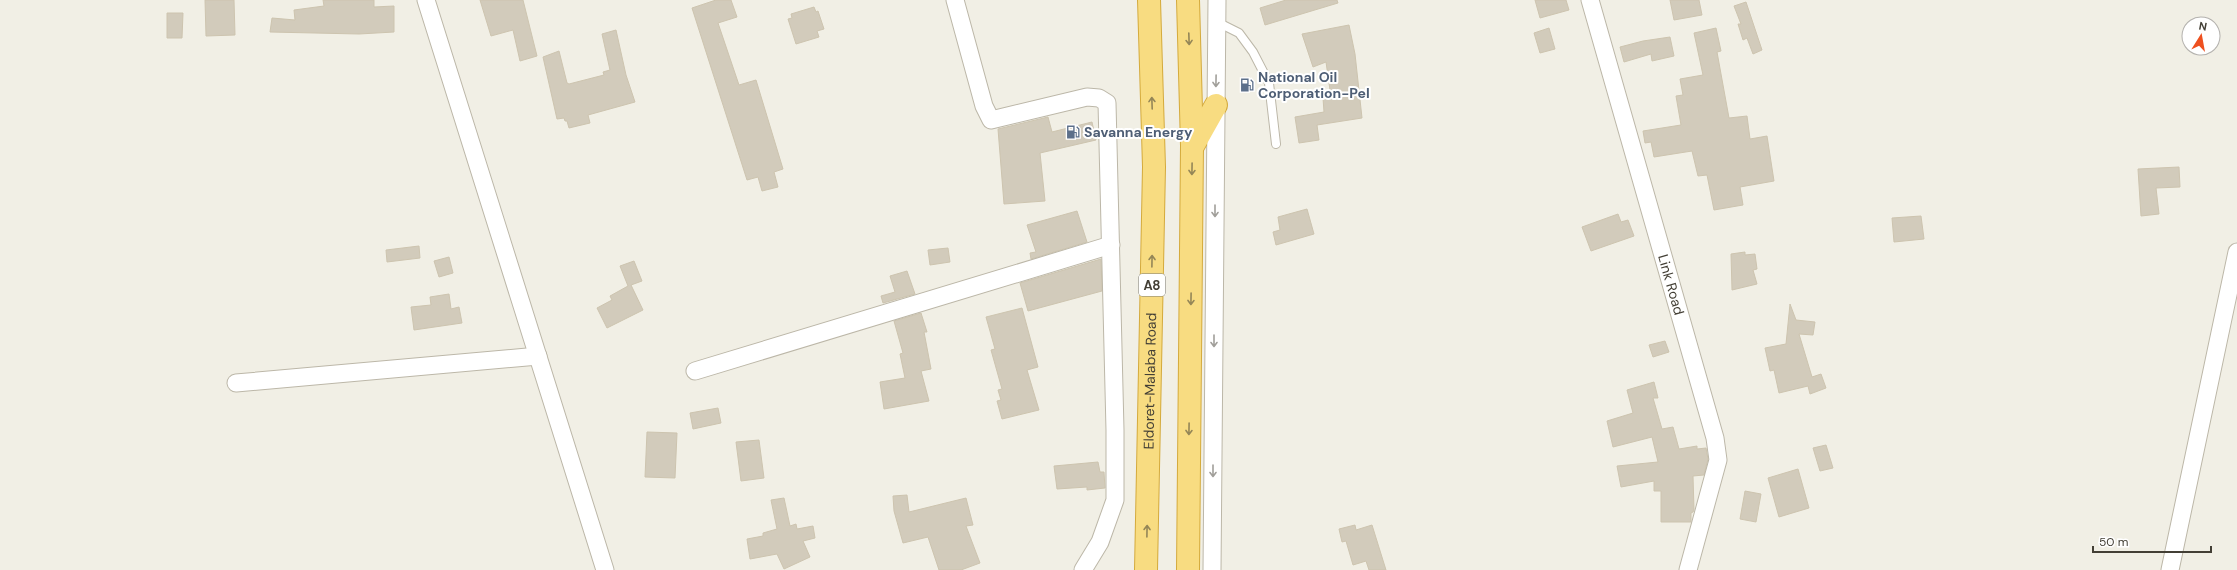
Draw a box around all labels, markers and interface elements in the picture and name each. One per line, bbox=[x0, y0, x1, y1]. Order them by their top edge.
north arrow bbox=[2181, 16, 2221, 56]
text: N bbox=[2198, 19, 2208, 34]
one-way arrow bbox=[1185, 32, 1193, 45]
place label: National Oil Corporation-Pel bbox=[1258, 68, 1370, 102]
one-way arrow bbox=[1212, 74, 1220, 87]
fuel station icon: National Oil Corporation-Pel bbox=[1239, 77, 1255, 93]
one-way arrow bbox=[1148, 97, 1156, 110]
place label: Savanna Energy bbox=[1084, 123, 1193, 141]
fuel station icon: Savanna Energy bbox=[1065, 124, 1081, 140]
one-way arrow bbox=[1188, 162, 1196, 175]
one-way arrow bbox=[1211, 204, 1219, 217]
street label: Link Road bbox=[1654, 252, 1688, 317]
one-way arrow bbox=[1148, 255, 1156, 268]
road number: A8 bbox=[1139, 274, 1165, 296]
one-way arrow bbox=[1187, 292, 1195, 305]
street label: Eldoret-Malaba Road bbox=[1139, 312, 1160, 450]
one-way arrow bbox=[1210, 334, 1218, 347]
one-way arrow bbox=[1185, 422, 1193, 435]
one-way arrow bbox=[1209, 464, 1217, 477]
one-way arrow bbox=[1143, 525, 1151, 538]
scale bar bbox=[2093, 528, 2211, 554]
text: 50 m bbox=[2099, 534, 2128, 550]

